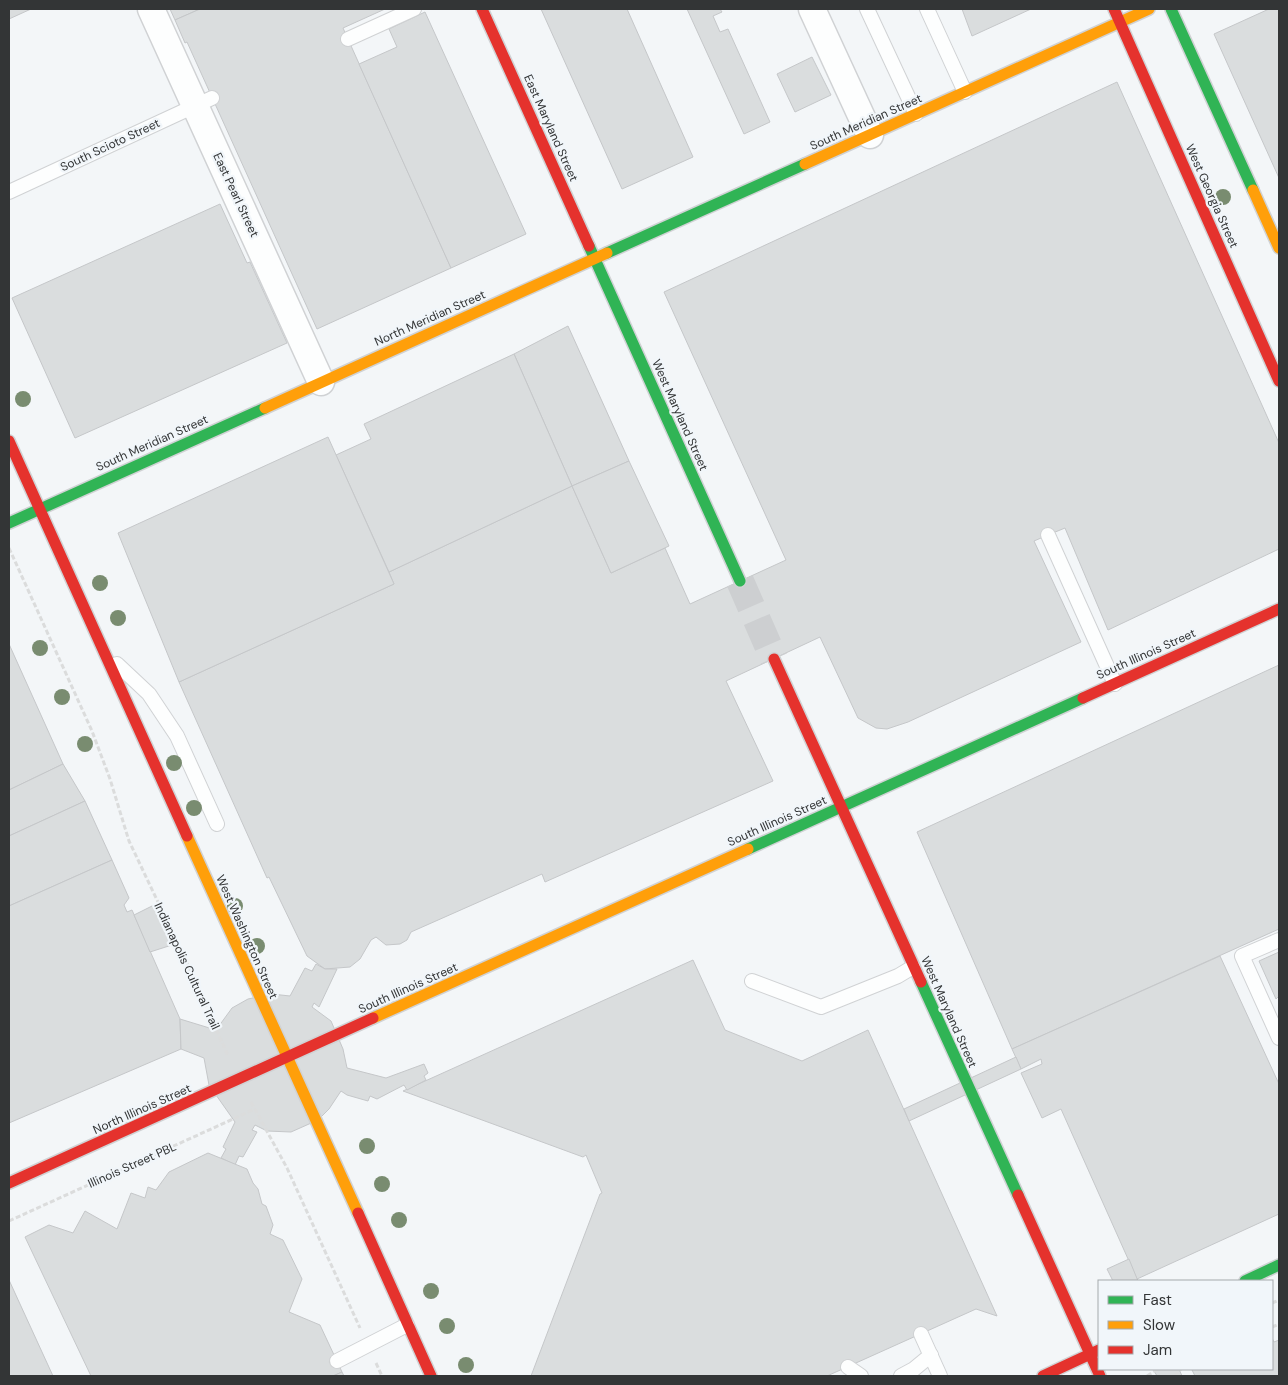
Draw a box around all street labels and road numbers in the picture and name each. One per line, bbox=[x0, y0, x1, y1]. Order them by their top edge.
street label: East Maryland Street bbox=[520, 72, 582, 184]
street label: South Meridian Street bbox=[807, 90, 925, 154]
street label: South Scioto Street bbox=[58, 115, 163, 175]
street label: West Georgia Street bbox=[1182, 142, 1242, 251]
street label: East Pearl Street bbox=[209, 150, 263, 240]
street label: North Meridian Street bbox=[372, 286, 488, 350]
street label: West Maryland Street bbox=[648, 357, 712, 473]
street label: South Meridian Street bbox=[93, 411, 211, 475]
street label: South Illinois Street bbox=[1094, 625, 1198, 683]
street label: South Illinois Street bbox=[725, 792, 829, 850]
street label: West Washington Street bbox=[212, 872, 282, 1002]
street label: Indianapolis Cultural Trail bbox=[150, 900, 224, 1032]
street label: West Maryland Street bbox=[917, 954, 981, 1070]
street label: South Illinois Street bbox=[356, 959, 460, 1017]
street label: North Illinois Street bbox=[90, 1080, 194, 1138]
street label: Illinois Street PBL bbox=[85, 1138, 179, 1192]

